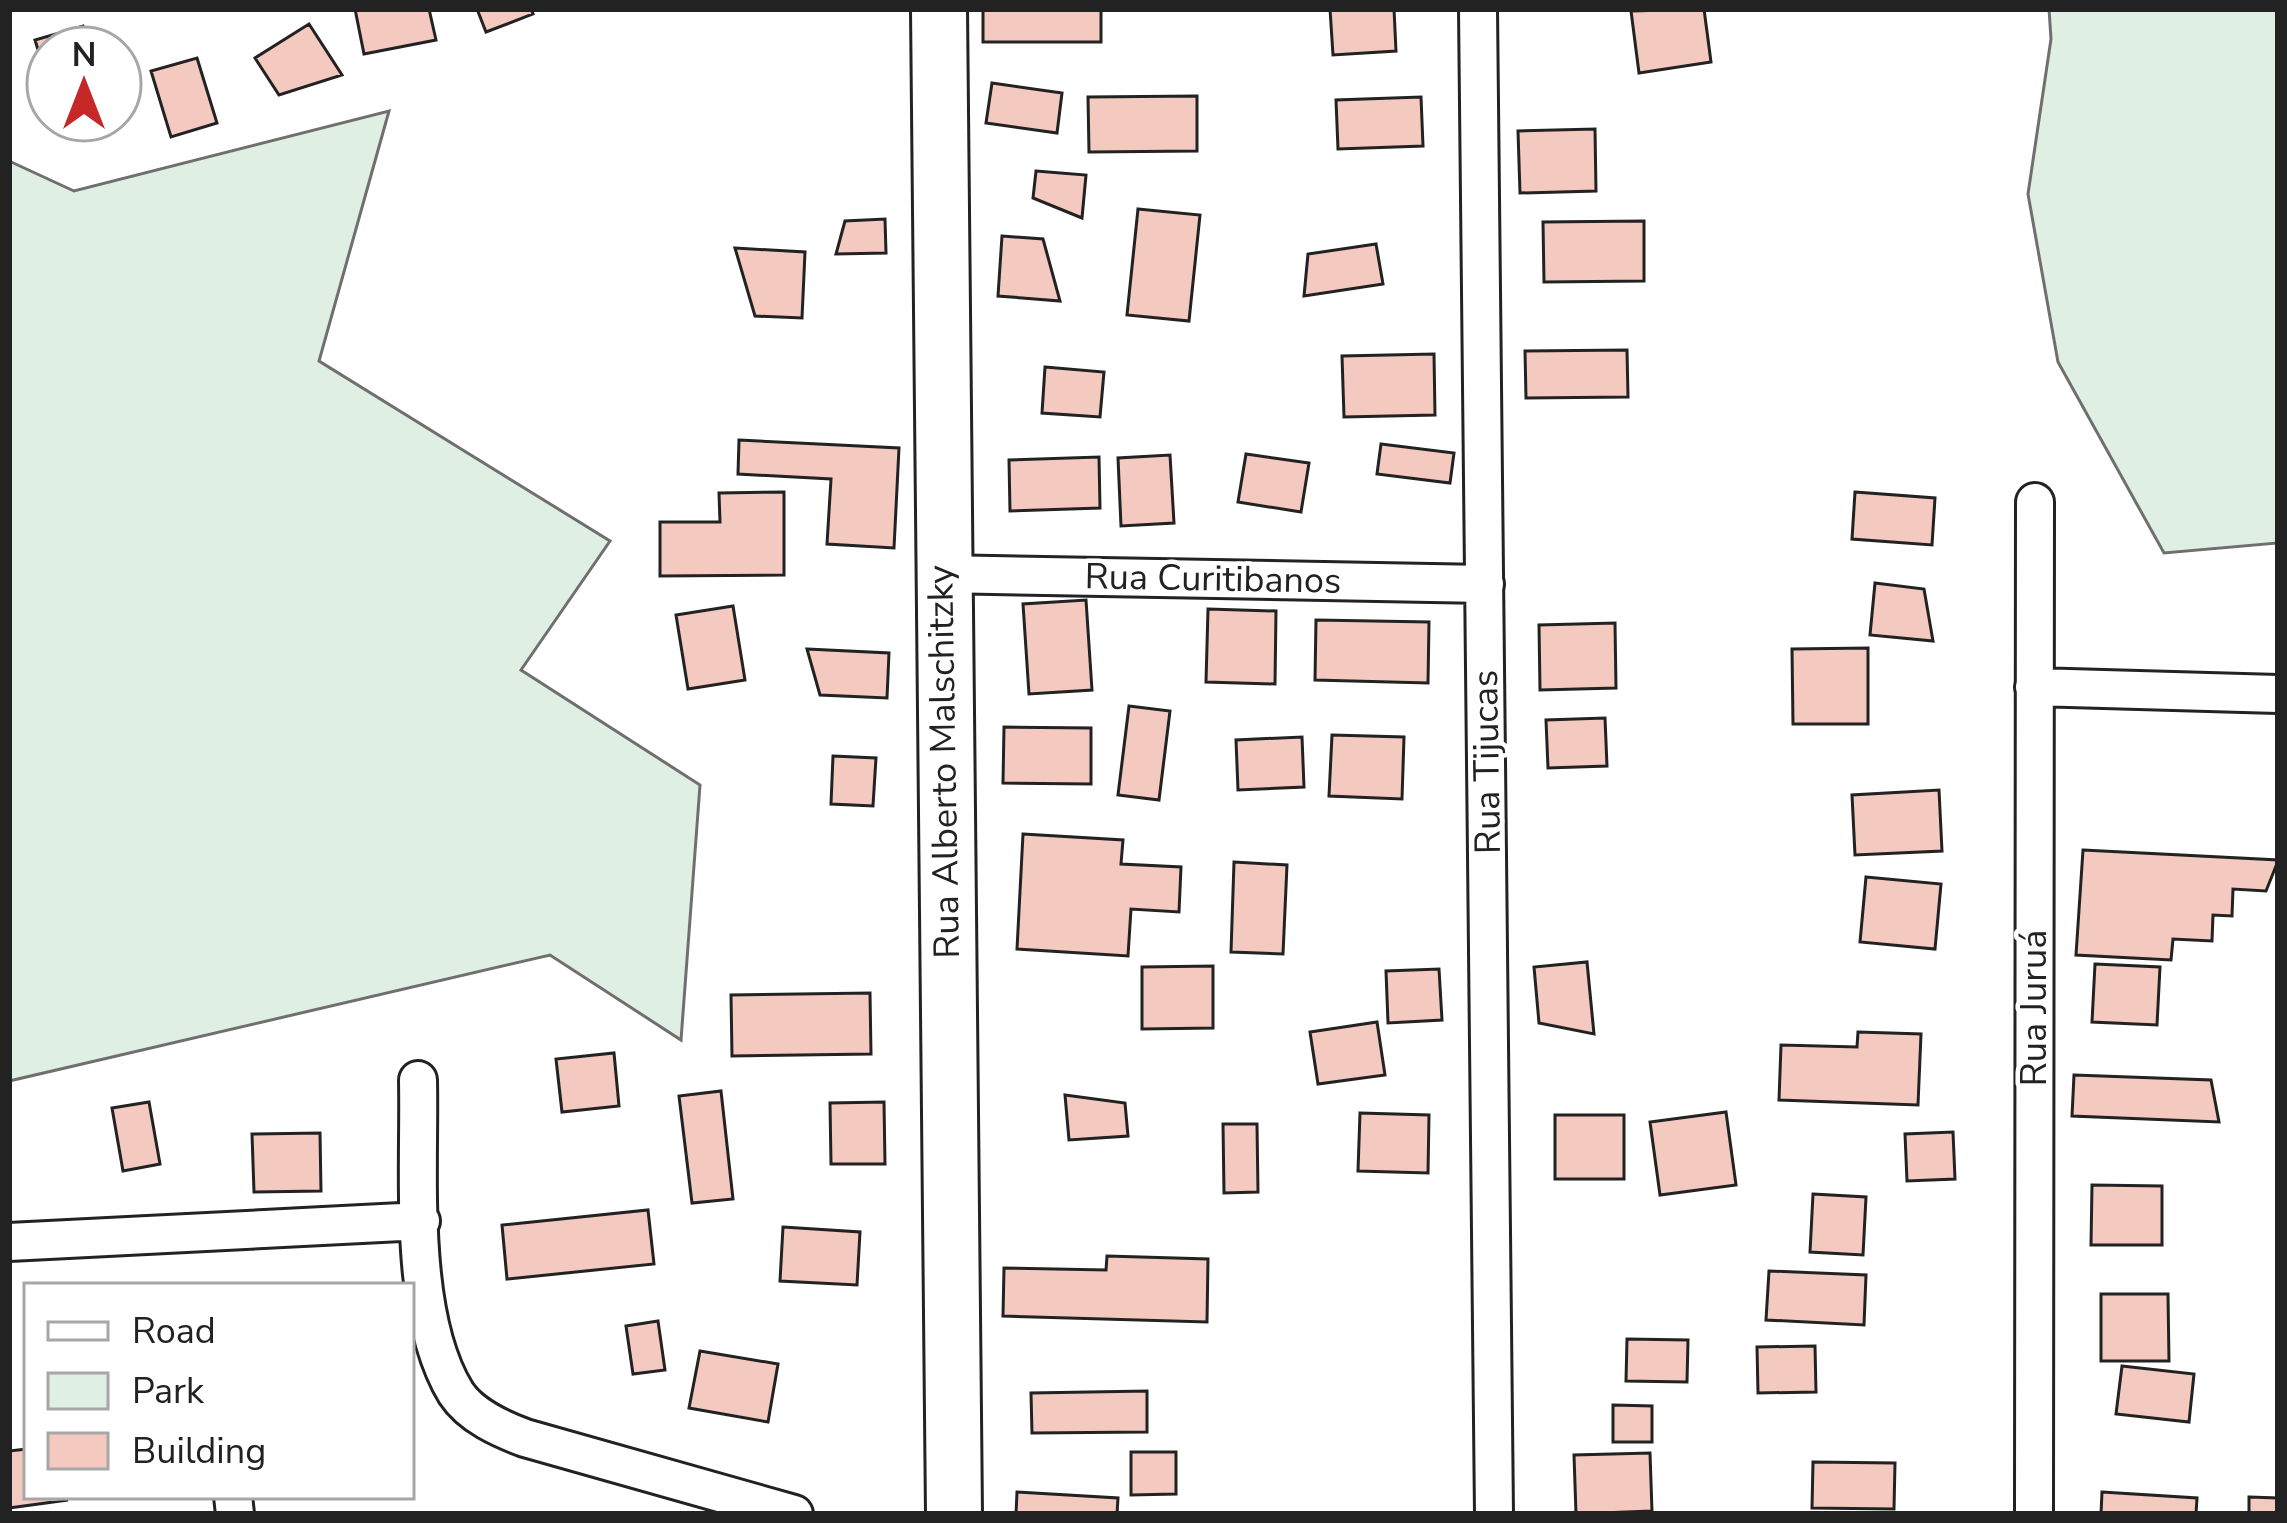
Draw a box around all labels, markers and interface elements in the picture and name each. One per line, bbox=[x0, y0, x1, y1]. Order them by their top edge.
north arrow bbox=[24, 24, 144, 144]
text: N bbox=[72, 33, 96, 78]
street label: Rua Curitibanos bbox=[1084, 552, 1342, 606]
street label: Rua Alberto Malschitzky bbox=[916, 564, 972, 959]
street label: Rua Tijucas bbox=[1461, 669, 1513, 855]
street label: Rua Juruá bbox=[2010, 930, 2059, 1086]
legend bbox=[24, 1283, 414, 1499]
text: Road bbox=[132, 1307, 216, 1356]
text: Park bbox=[132, 1367, 205, 1416]
text: Building bbox=[132, 1427, 266, 1476]

